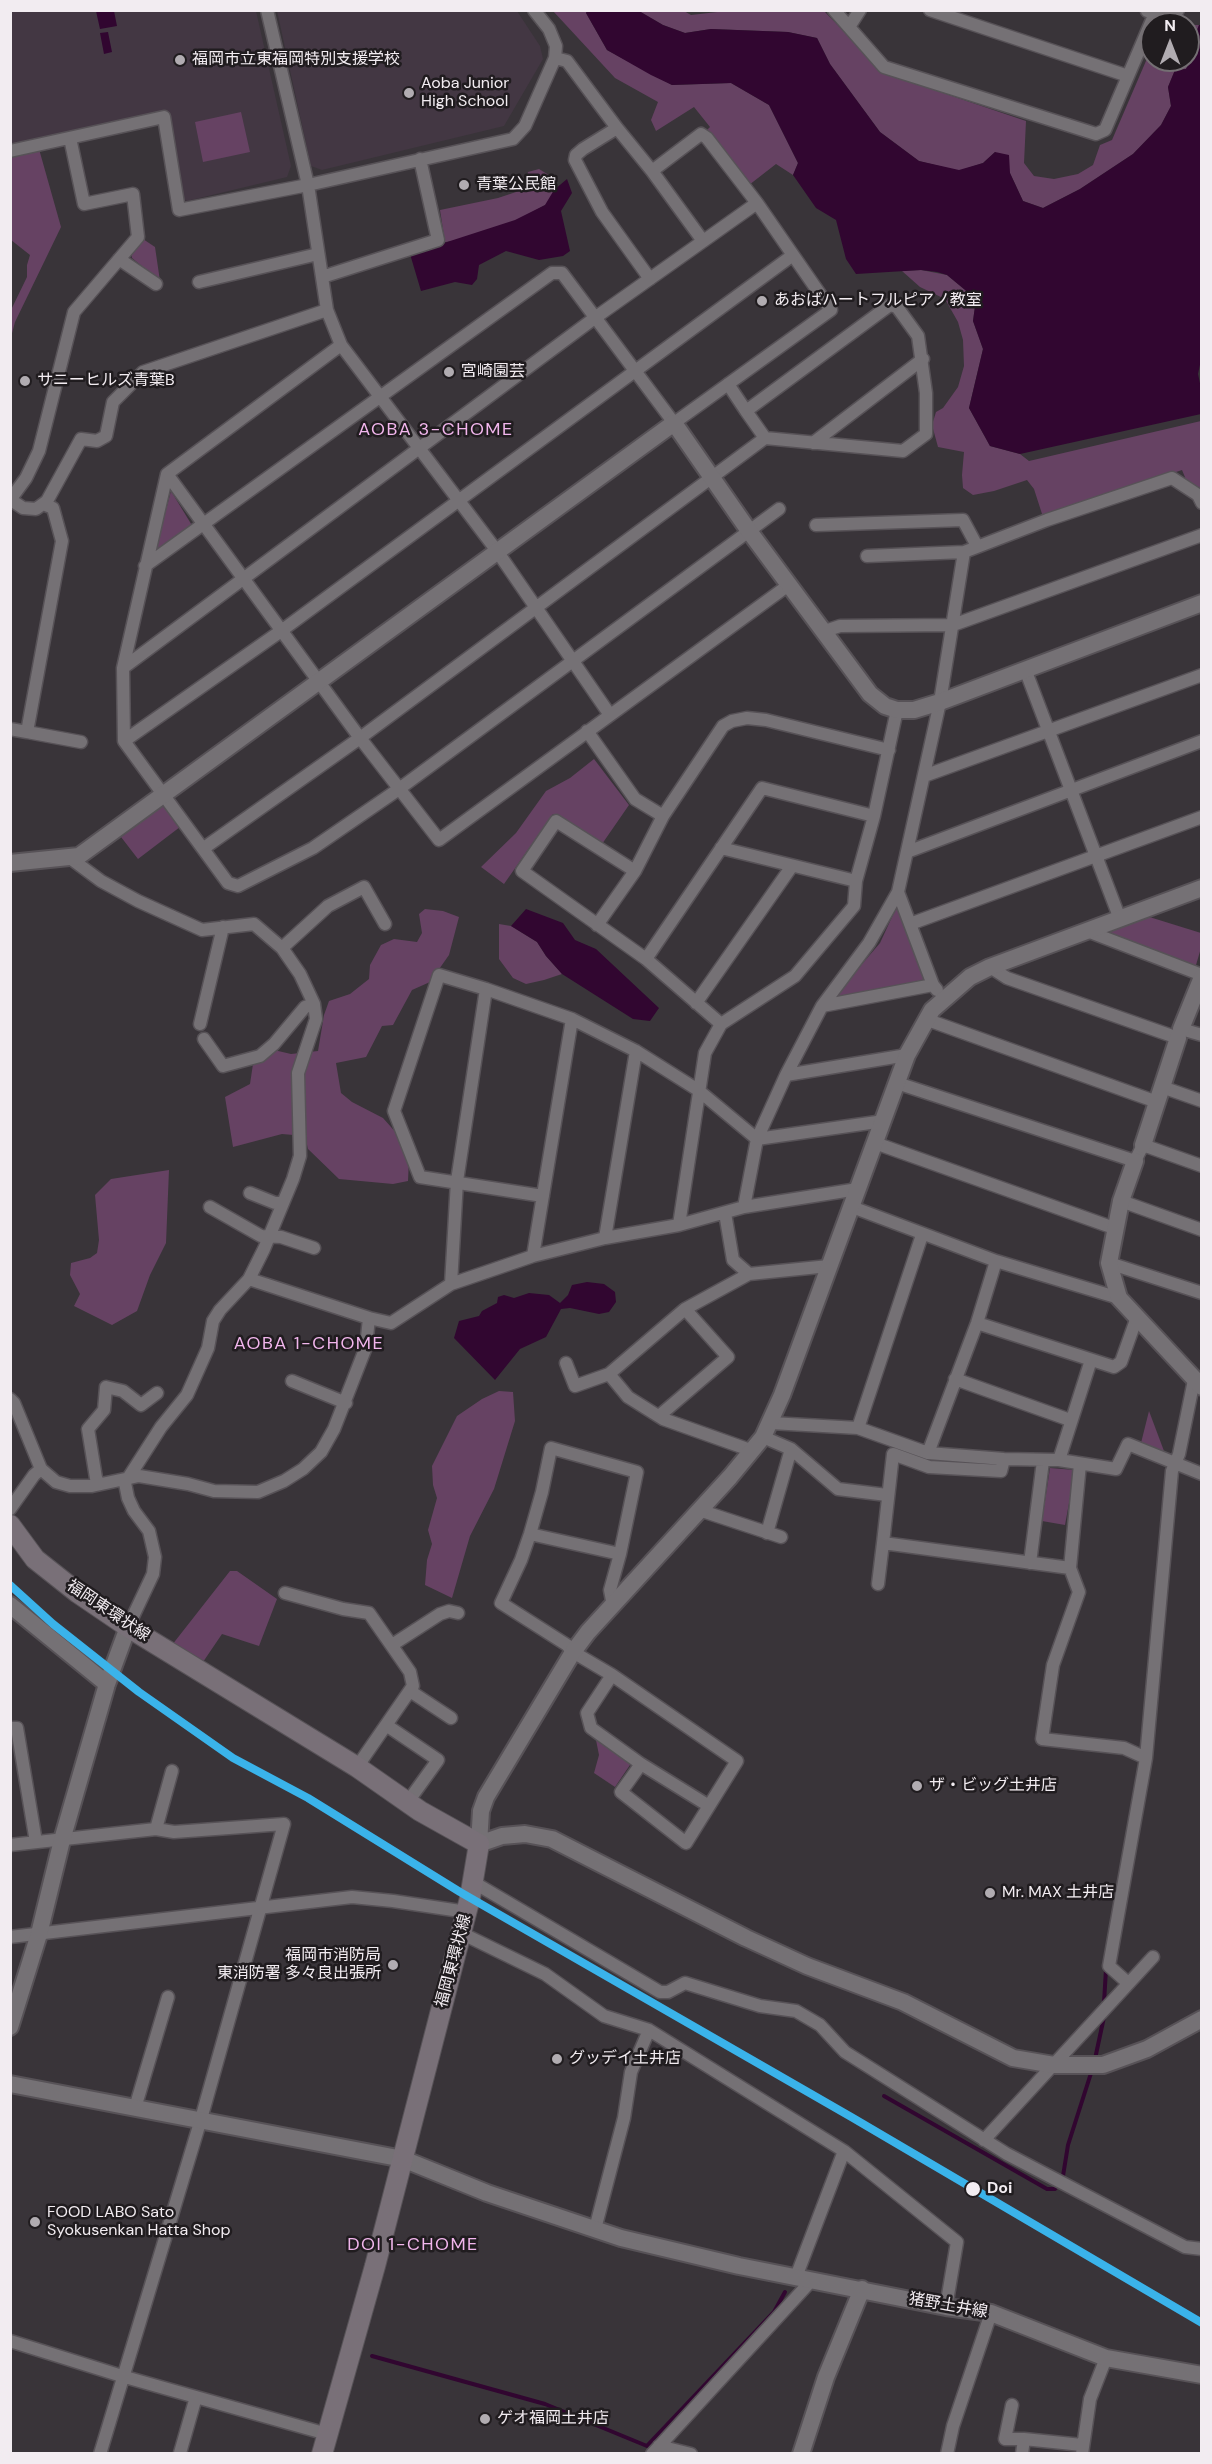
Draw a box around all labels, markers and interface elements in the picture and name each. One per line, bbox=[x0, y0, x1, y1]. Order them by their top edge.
north arrow bbox=[1140, 12, 1200, 72]
text: N bbox=[1164, 15, 1176, 36]
place label: 福岡市立東福岡特別支援学校 bbox=[192, 50, 400, 70]
marker: 福岡市立東福岡特別支援学校 bbox=[173, 53, 187, 67]
place label: Aoba Junior High School bbox=[421, 74, 509, 112]
marker: Aoba Junior High School bbox=[402, 86, 416, 100]
place label: 青葉公民館 bbox=[476, 175, 556, 195]
marker: 青葉公民館 bbox=[457, 178, 471, 192]
place label: あおばハートフルピアノ教室 bbox=[774, 291, 982, 311]
marker: あおばハートフルピアノ教室 bbox=[755, 294, 769, 308]
place label: 宮崎園芸 bbox=[461, 362, 525, 382]
marker: 宮崎園芸 bbox=[442, 365, 456, 379]
place label: サニーヒルズ青葉B bbox=[37, 371, 175, 391]
marker: サニーヒルズ青葉B bbox=[18, 374, 32, 388]
district label: AOBA 3-CHOME bbox=[358, 419, 514, 441]
district label: AOBA 1-CHOME bbox=[234, 1333, 384, 1355]
street label: 福岡東環状線 bbox=[63, 1576, 153, 1646]
place label: ザ・ビッグ土井店 bbox=[929, 1776, 1057, 1796]
marker: ザ・ビッグ土井店 bbox=[910, 1779, 924, 1793]
place label: Mr. MAX 土井店 bbox=[1002, 1883, 1114, 1903]
marker: Mr. MAX 土井店 bbox=[983, 1886, 997, 1900]
street label: 福岡東環状線 bbox=[432, 1912, 476, 2010]
place label: 福岡市消防局 東消防署 多々良出張所 bbox=[217, 1946, 381, 1984]
marker: 福岡市消防局 東消防署 多々良出張所 bbox=[386, 1958, 400, 1972]
place label: グッデイ土井店 bbox=[569, 2049, 681, 2069]
marker: グッデイ土井店 bbox=[550, 2052, 564, 2066]
place label: Doi bbox=[987, 2179, 1012, 2199]
marker: Doi bbox=[964, 2180, 982, 2198]
place label: FOOD LABO Sato Syokusenkan Hatta Shop bbox=[47, 2203, 230, 2241]
marker: FOOD LABO Sato Syokusenkan Hatta Shop bbox=[28, 2215, 42, 2229]
district label: DOI 1-CHOME bbox=[347, 2234, 479, 2256]
street label: 猪野土井線 bbox=[907, 2290, 989, 2322]
place label: ゲオ福岡土井店 bbox=[497, 2409, 609, 2429]
marker: ゲオ福岡土井店 bbox=[478, 2412, 492, 2426]

